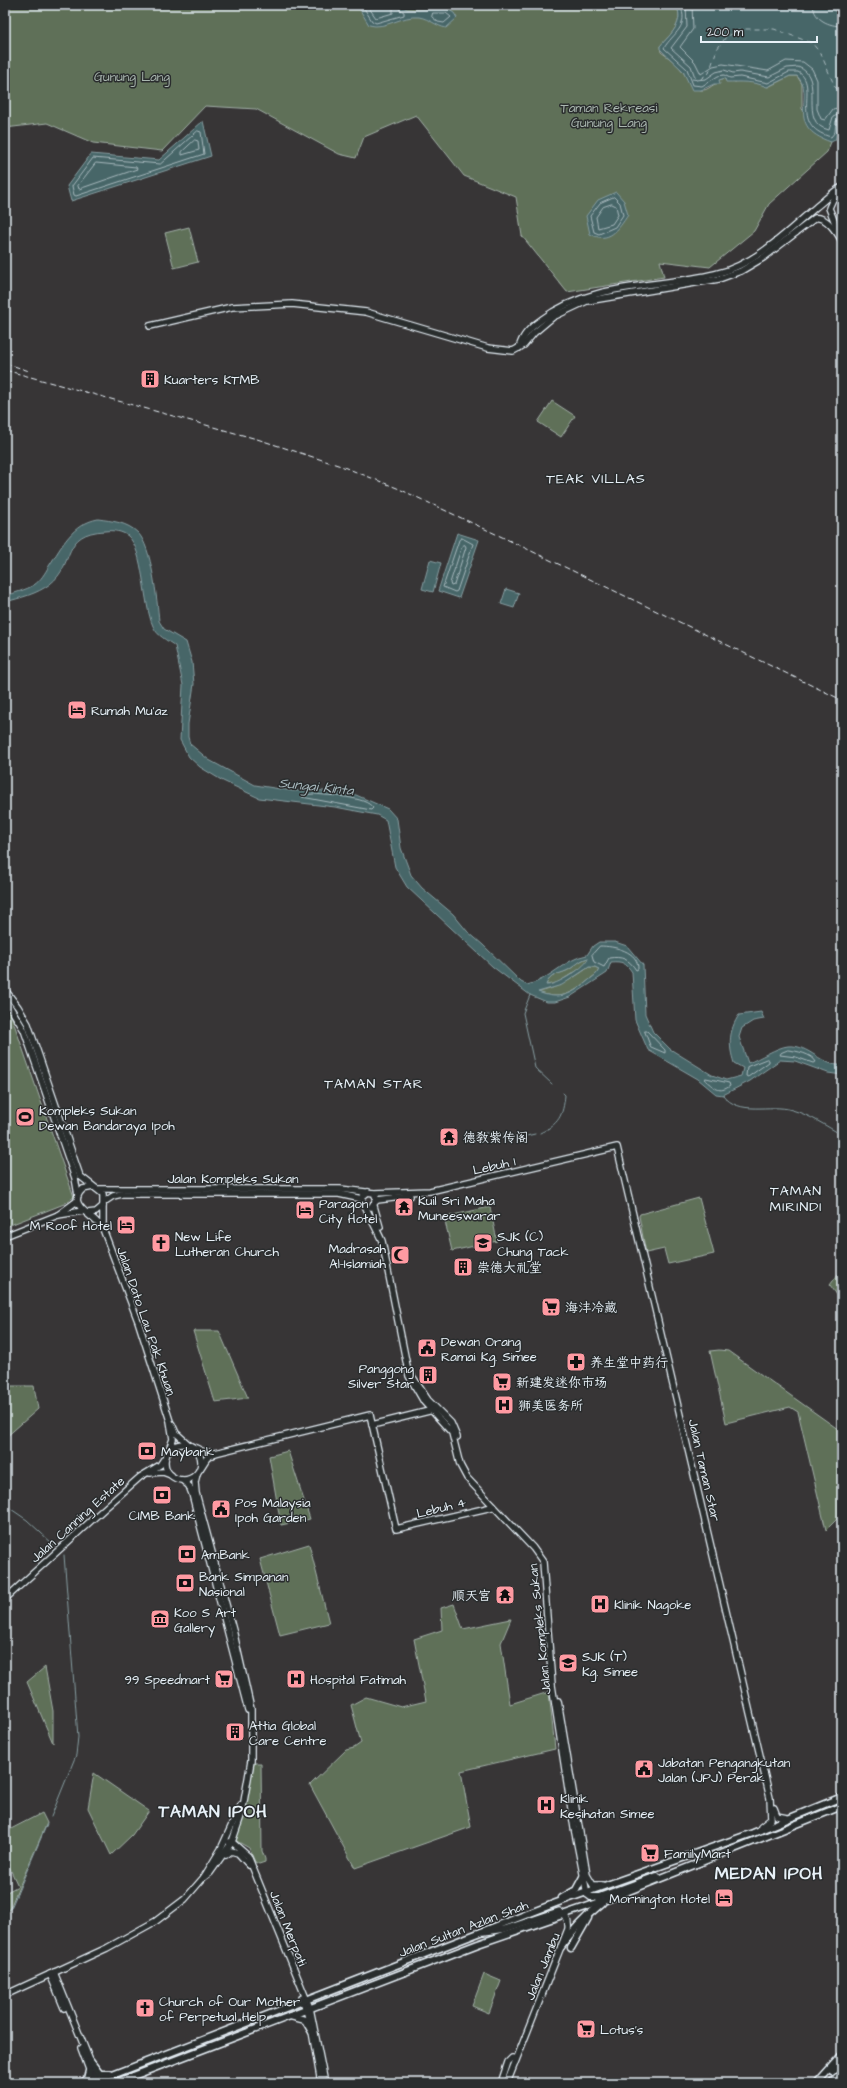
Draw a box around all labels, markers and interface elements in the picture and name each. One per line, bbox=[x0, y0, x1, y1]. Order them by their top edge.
scale bar bbox=[701, 18, 817, 44]
text: 200 m bbox=[707, 24, 744, 41]
park label: Gunung Lang bbox=[94, 68, 170, 87]
park label: Taman Rekreasi Gunung Lang bbox=[561, 99, 657, 133]
building icon: Kuarters KTMB bbox=[139, 368, 161, 390]
place label: Kuarters KTMB bbox=[164, 371, 259, 389]
district label: TEAK VILLAS bbox=[546, 469, 646, 489]
hotel icon: Rumah Mu'az bbox=[66, 699, 88, 721]
place label: Rumah Mu'az bbox=[91, 702, 168, 720]
water label: Sungai Kinta bbox=[277, 773, 355, 801]
district label: TAMAN STAR bbox=[324, 1074, 424, 1094]
place label: Kompleks Sukan Dewan Bandaraya Ipoh bbox=[39, 1102, 175, 1136]
sports icon: Kompleks Sukan Dewan Bandaraya Ipoh bbox=[14, 1106, 36, 1128]
temple icon: 德教紫传阁 bbox=[438, 1126, 460, 1148]
place label: 德教紫传阁 bbox=[463, 1129, 528, 1147]
street label: Lebuh 1 bbox=[471, 1152, 518, 1180]
street label: Jalan Kompleks Sukan bbox=[167, 1170, 299, 1188]
district label: TAMAN MIRINDI bbox=[770, 1181, 822, 1217]
place label: Kuil Sri Maha Muneeswarar bbox=[418, 1192, 501, 1225]
place label: Paragon City Hotel bbox=[319, 1195, 377, 1229]
temple icon: Kuil Sri Maha Muneeswarar bbox=[393, 1196, 415, 1218]
hotel icon: Paragon City Hotel bbox=[294, 1199, 316, 1221]
hotel icon: M Roof Hotel bbox=[115, 1214, 137, 1236]
place label: M Roof Hotel bbox=[30, 1217, 112, 1235]
place label: New Life Lutheran Church bbox=[175, 1228, 279, 1261]
place label: SJK (C) Chung Tack bbox=[497, 1228, 569, 1262]
church icon: New Life Lutheran Church bbox=[150, 1232, 172, 1254]
school or university icon: SJK (C) Chung Tack bbox=[472, 1232, 494, 1254]
place label: Madrasah Al-Islamiah bbox=[329, 1240, 387, 1273]
mosque icon: Madrasah Al-Islamiah bbox=[389, 1244, 411, 1266]
street label: Jalan Dato Lau Pak Khuan bbox=[112, 1245, 180, 1399]
building icon: 崇德大礼堂 bbox=[452, 1256, 474, 1278]
place label: 崇德大礼堂 bbox=[477, 1259, 542, 1277]
supermarket icon: 海沣冷藏 bbox=[540, 1296, 562, 1318]
place label: 海沣冷藏 bbox=[565, 1299, 617, 1317]
place label: Dewan Orang Ramai Kg. Simee bbox=[441, 1333, 537, 1367]
public building icon: Dewan Orang Ramai Kg. Simee bbox=[416, 1337, 438, 1359]
pharmacy icon: 养生堂中药行 bbox=[565, 1351, 587, 1373]
place label: 养生堂中药行 bbox=[590, 1354, 668, 1372]
place label: Panggong Silver Star bbox=[348, 1360, 414, 1393]
building icon: Panggong Silver Star bbox=[417, 1364, 439, 1386]
supermarket icon: 新建发迷你市场 bbox=[491, 1371, 513, 1393]
place label: 新建发迷你市场 bbox=[516, 1374, 607, 1392]
hospital icon: 狮美医务所 bbox=[493, 1394, 515, 1416]
place label: 狮美医务所 bbox=[518, 1397, 583, 1415]
street label: Jalan Taman Star bbox=[684, 1417, 725, 1523]
bank icon: Maybank bbox=[136, 1440, 158, 1462]
place label: Maybank bbox=[161, 1443, 214, 1462]
street label: Jalan Canning Estate bbox=[27, 1472, 129, 1568]
bank icon: CIMB Bank bbox=[151, 1484, 173, 1506]
street label: Lebuh 4 bbox=[415, 1493, 468, 1523]
place label: Pos Malaysia Ipoh Garden bbox=[235, 1494, 311, 1527]
public building icon: Pos Malaysia Ipoh Garden bbox=[210, 1498, 232, 1520]
place label: CIMB Bank bbox=[129, 1507, 195, 1525]
bank icon: AmBank bbox=[176, 1543, 198, 1565]
place label: AmBank bbox=[201, 1546, 250, 1564]
street label: Jalan Kompleks Sukan bbox=[524, 1562, 556, 1695]
place label: Bank Simpanan Nasional bbox=[199, 1568, 289, 1601]
bank icon: Bank Simpanan Nasional bbox=[174, 1572, 196, 1594]
temple icon: 顺天宫 bbox=[494, 1584, 516, 1606]
place label: 顺天宫 bbox=[452, 1587, 491, 1605]
hospital icon: Klinik Nagoke bbox=[589, 1593, 611, 1615]
place label: Klinik Nagoke bbox=[614, 1596, 691, 1615]
place label: Koo S Art Gallery bbox=[174, 1604, 237, 1638]
museum icon: Koo S Art Gallery bbox=[149, 1608, 171, 1630]
place label: SJK (T) Kg. Simee bbox=[582, 1648, 638, 1682]
school or university icon: SJK (T) Kg. Simee bbox=[557, 1652, 579, 1674]
supermarket icon: 99 Speedmart bbox=[213, 1668, 235, 1690]
hospital icon: Hospital Fatimah bbox=[285, 1668, 307, 1690]
place label: 99 Speedmart bbox=[125, 1671, 211, 1689]
place label: Hospital Fatimah bbox=[310, 1671, 407, 1689]
place label: Attia Global Care Centre bbox=[249, 1717, 326, 1750]
building icon: Attia Global Care Centre bbox=[224, 1721, 246, 1743]
place label: Jabatan Pengangkutan Jalan (JPJ) Perak bbox=[658, 1754, 791, 1787]
public building icon: Jabatan Pengangkutan Jalan (JPJ) Perak bbox=[633, 1758, 655, 1780]
place label: Klinik Kesihatan Simee bbox=[560, 1790, 655, 1823]
hospital icon: Klinik Kesihatan Simee bbox=[535, 1794, 557, 1816]
district label: TAMAN IPOH bbox=[158, 1800, 268, 1824]
supermarket icon: FamilyMart bbox=[639, 1842, 661, 1864]
place label: FamilyMart bbox=[664, 1845, 731, 1864]
district label: MEDAN IPOH bbox=[715, 1862, 823, 1886]
hotel icon: Mornington Hotel bbox=[713, 1887, 735, 1909]
street label: Jalan Merpati bbox=[265, 1888, 311, 1969]
place label: Mornington Hotel bbox=[609, 1890, 710, 1909]
street label: Jalan Sultan Azlan Shah bbox=[396, 1896, 531, 1962]
street label: Jalan Jambu bbox=[521, 1930, 565, 2003]
place label: Church of Our Mother of Perpetual Help bbox=[159, 1993, 300, 2026]
church icon: Church of Our Mother of Perpetual Help bbox=[134, 1997, 156, 2019]
supermarket icon: Lotus's bbox=[575, 2018, 597, 2040]
place label: Lotus's bbox=[600, 2021, 644, 2039]

